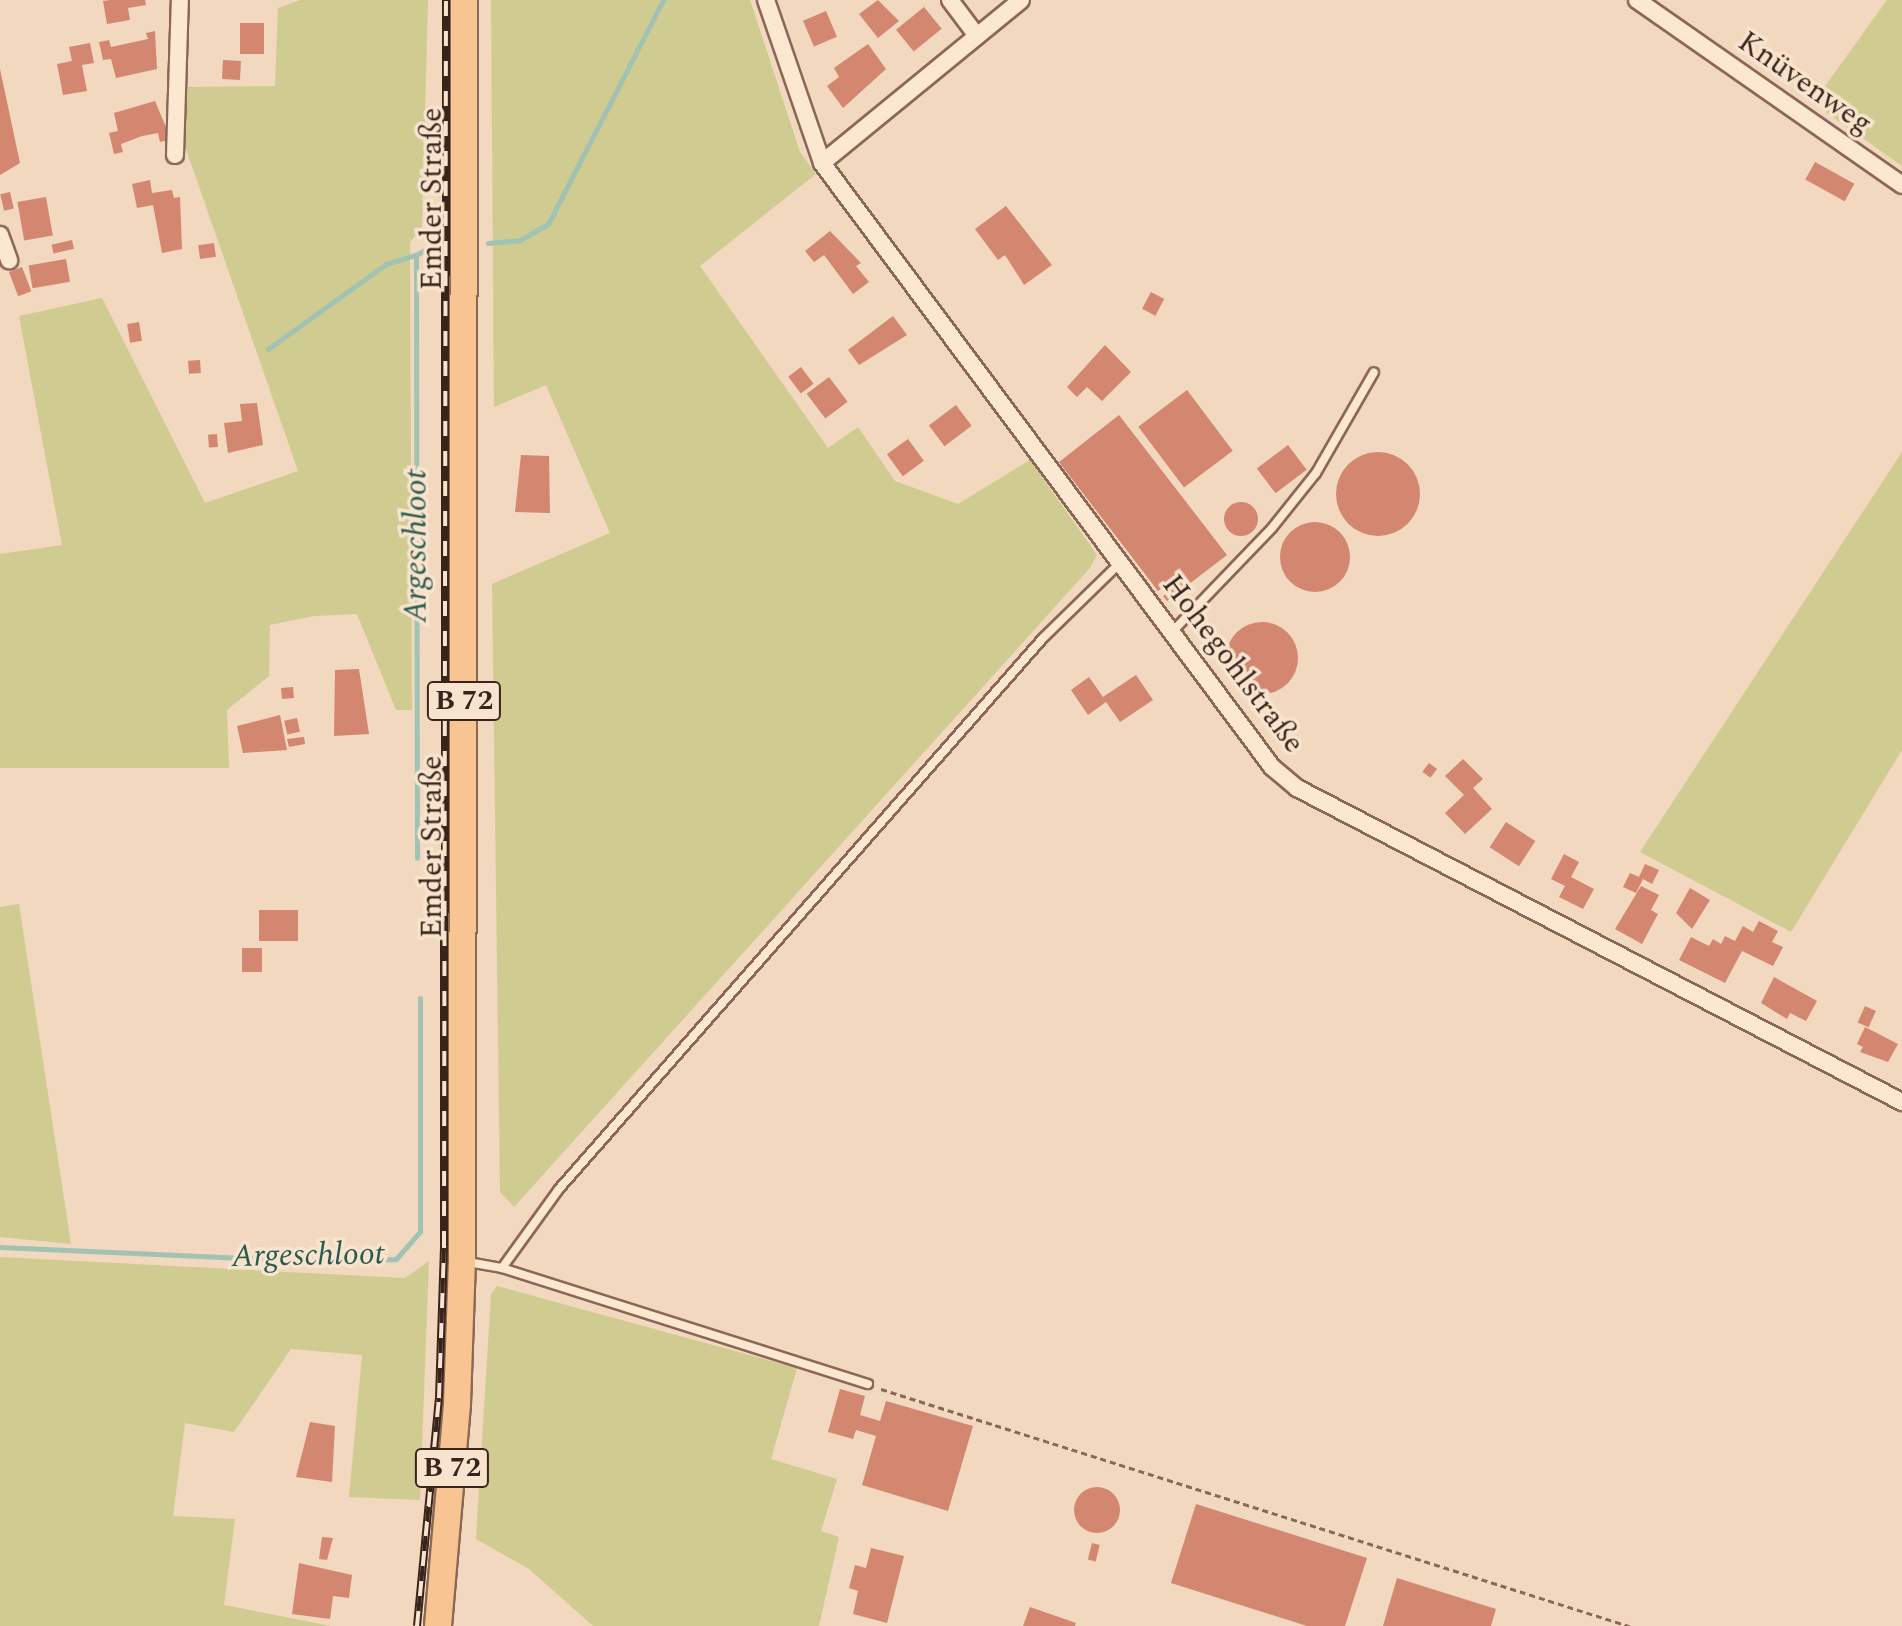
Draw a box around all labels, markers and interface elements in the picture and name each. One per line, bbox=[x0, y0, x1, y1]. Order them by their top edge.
street label: Knüvenweg bbox=[1731, 24, 1879, 142]
street label: Emder Straße bbox=[414, 108, 450, 290]
water label: Argeschloot bbox=[398, 469, 436, 623]
street label: Hohegohlstraße bbox=[1154, 568, 1312, 760]
road number: B 72 bbox=[426, 677, 502, 725]
street label: Emder Straße bbox=[414, 756, 450, 938]
water label: Argeschloot bbox=[231, 1235, 385, 1277]
road number: B 72 bbox=[414, 1444, 490, 1492]

